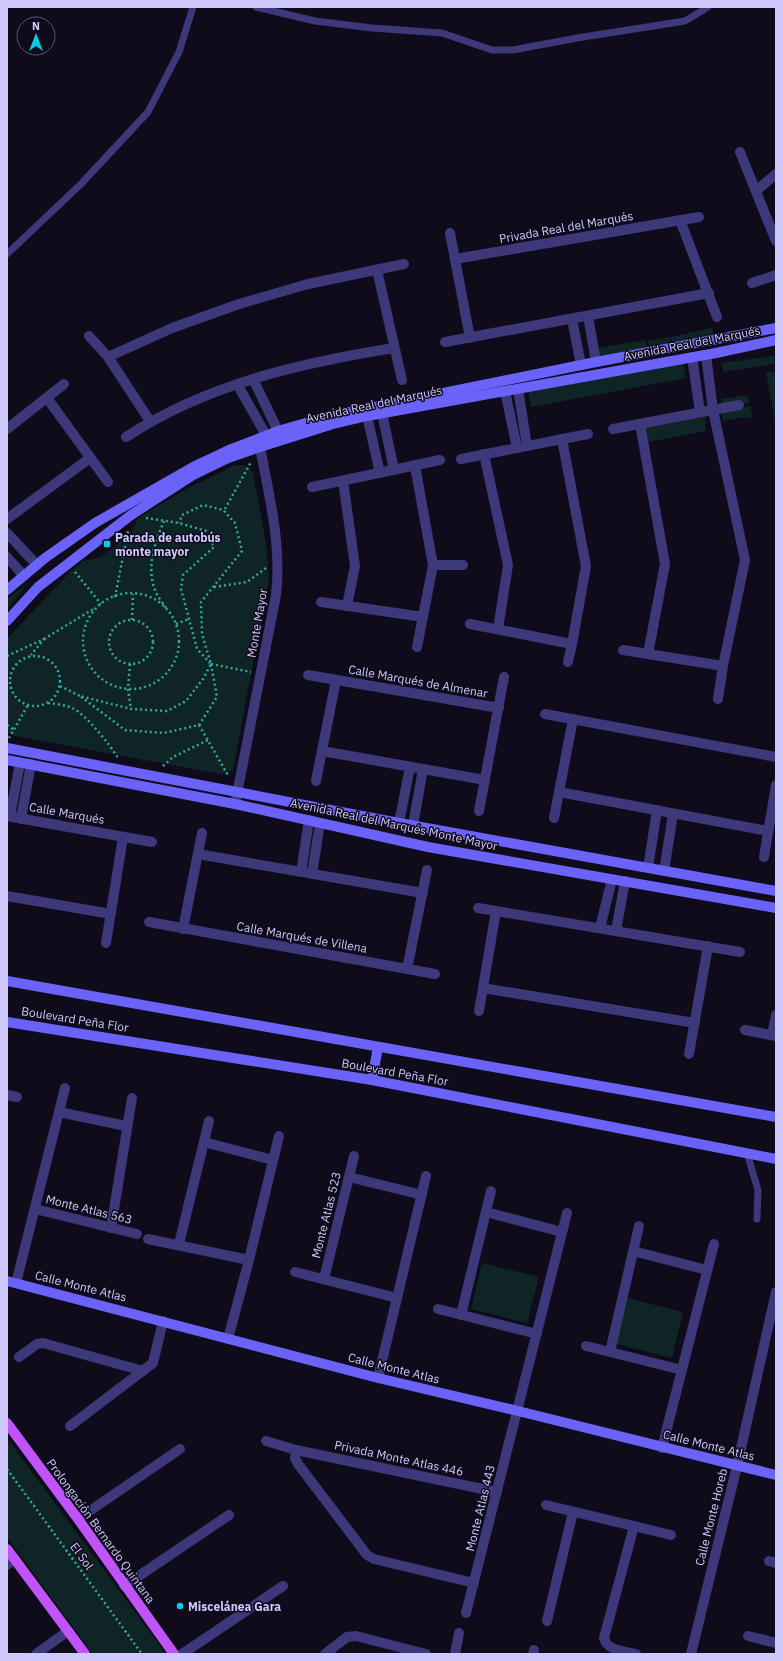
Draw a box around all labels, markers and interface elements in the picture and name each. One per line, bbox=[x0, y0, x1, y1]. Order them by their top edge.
north arrow bbox=[16, 16, 56, 56]
text: N bbox=[32, 19, 40, 33]
street label: Privada Real del Marqués bbox=[498, 208, 634, 246]
street label: Avenida Real del Marqués bbox=[622, 322, 762, 364]
street label: Avenida Real del Marqués bbox=[305, 382, 444, 426]
place label: Parada de autobús monte mayor bbox=[115, 530, 221, 559]
marker: Parada de autobús monte mayor bbox=[102, 539, 112, 549]
street label: Monte Mayor bbox=[244, 587, 271, 659]
street label: Calle Marqués de Almenar bbox=[347, 661, 489, 701]
street label: Avenida Real del Marqués Monte Mayor bbox=[289, 795, 500, 853]
street label: Calle Marqués bbox=[28, 799, 106, 827]
street label: Calle Marqués de Villena bbox=[236, 918, 369, 956]
street label: Boulevard Peña Flor bbox=[20, 1003, 130, 1035]
street label: Boulevard Peña Flor bbox=[340, 1055, 450, 1089]
street label: Monte Atlas 523 bbox=[308, 1170, 344, 1260]
street label: Monte Atlas 563 bbox=[44, 1191, 134, 1227]
street label: Calle Monte Atlas bbox=[34, 1267, 129, 1305]
street label: Calle Monte Atlas bbox=[347, 1349, 442, 1387]
street label: Calle Monte Atlas bbox=[662, 1426, 757, 1464]
street label: Privada Monte Atlas 446 bbox=[333, 1437, 465, 1479]
street label: Prolongación Bernardo Quintana bbox=[44, 1456, 159, 1607]
street label: Monte Atlas 443 bbox=[462, 1463, 498, 1553]
street label: Calle Monte Horeb bbox=[692, 1467, 730, 1567]
street label: El Sol bbox=[67, 1539, 97, 1573]
place label: Miscelánea Gara bbox=[188, 1599, 281, 1614]
marker: Miscelánea Gara bbox=[175, 1601, 185, 1611]

